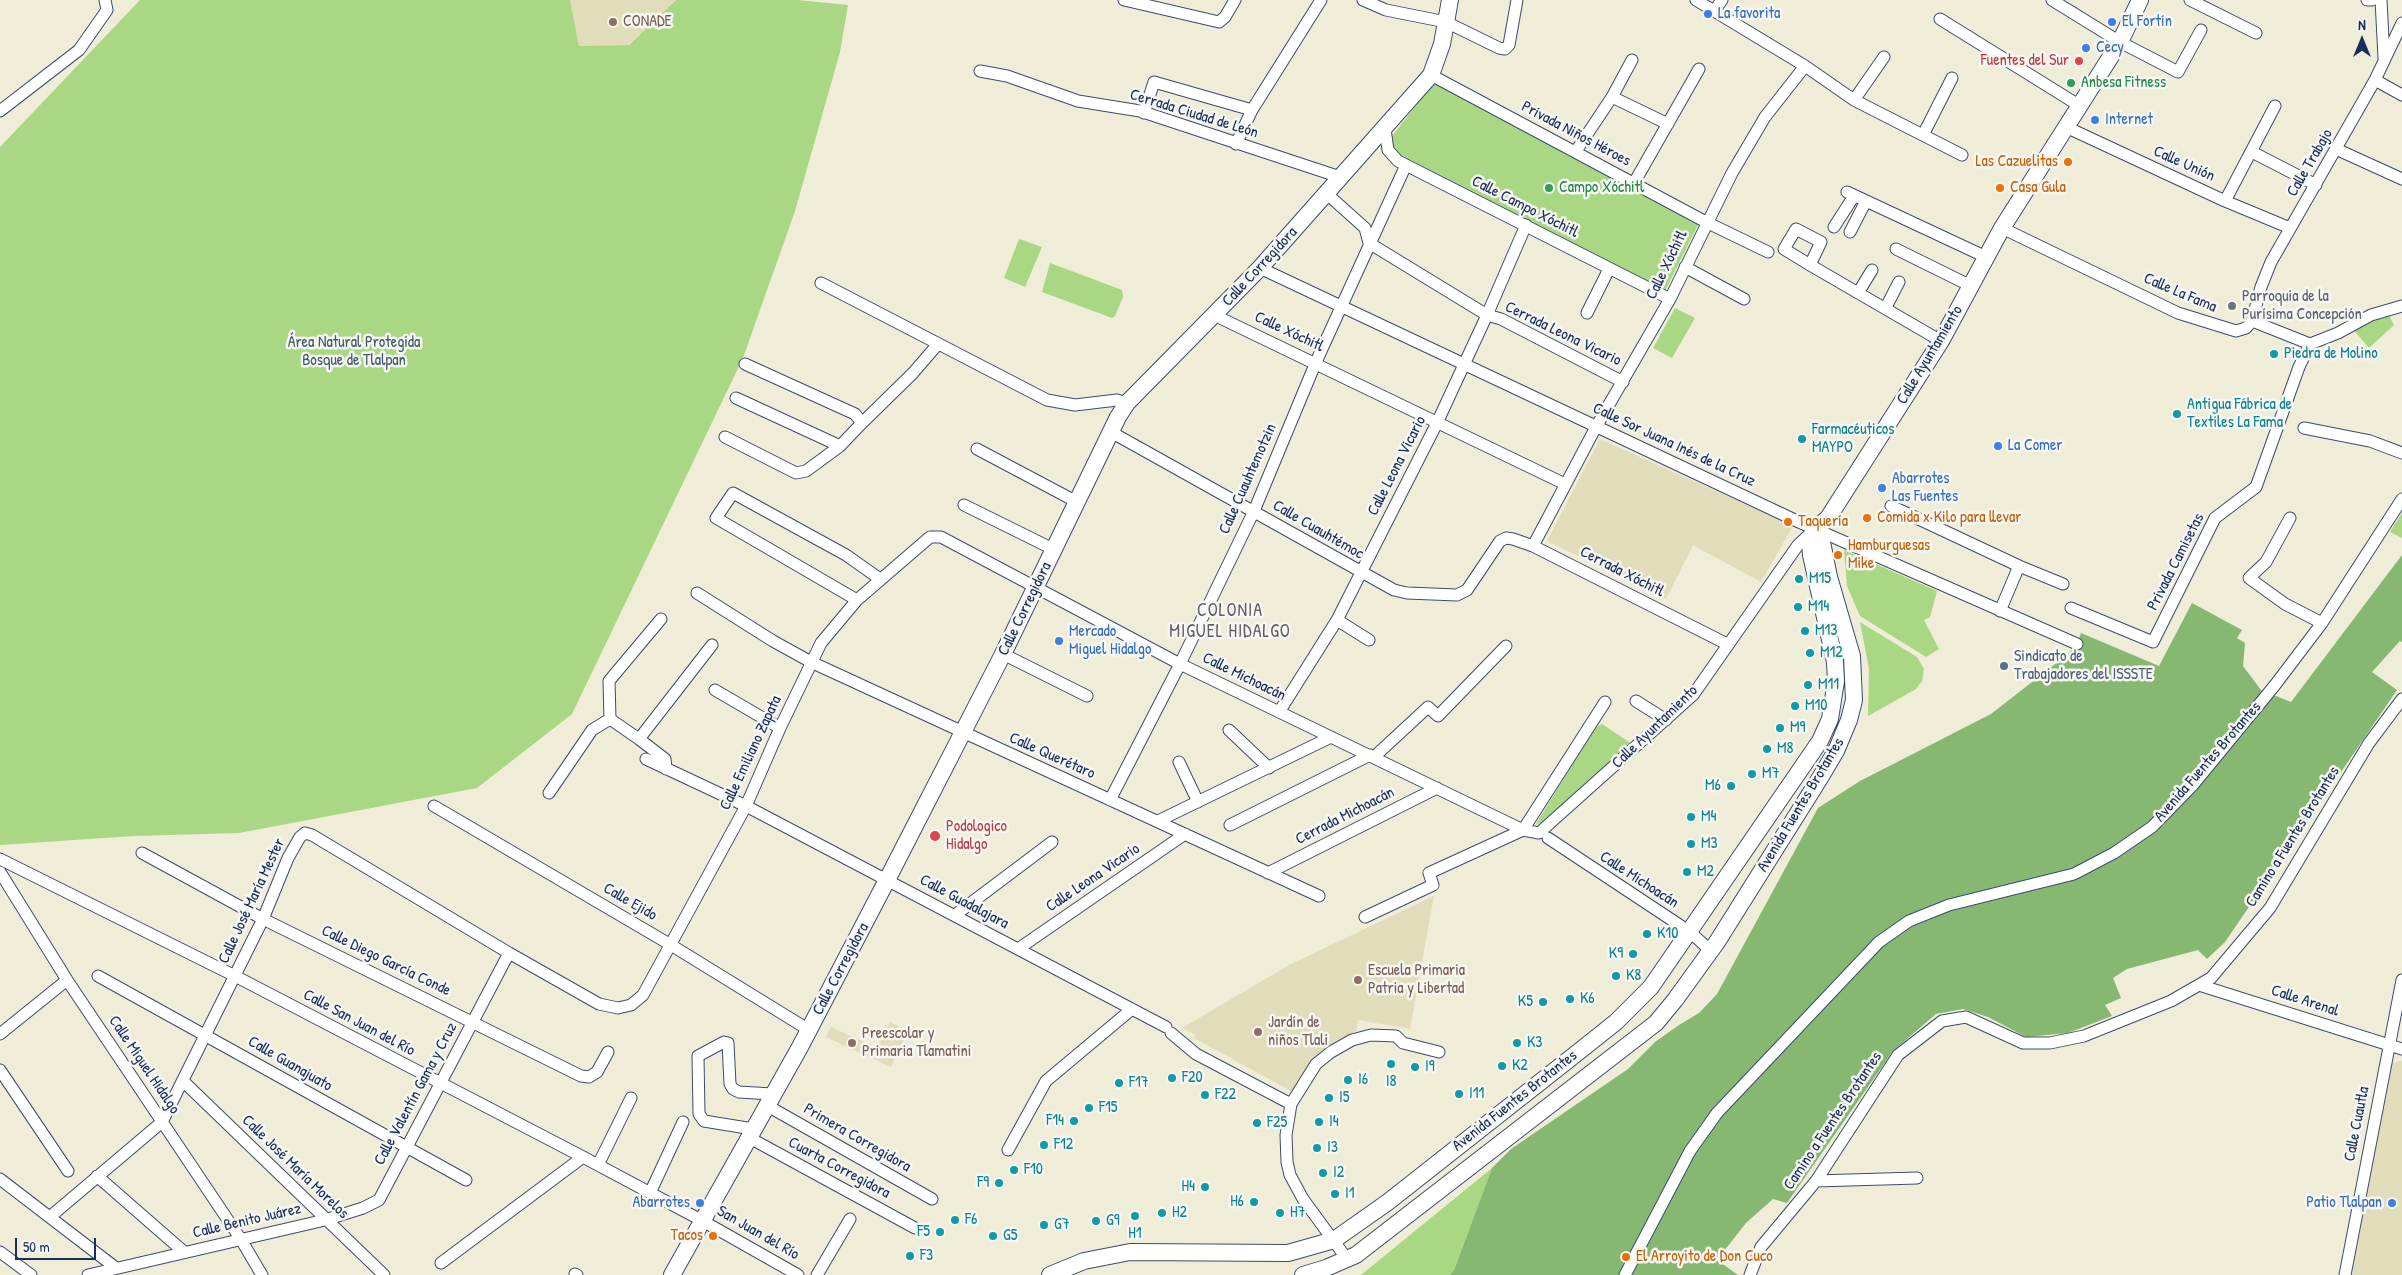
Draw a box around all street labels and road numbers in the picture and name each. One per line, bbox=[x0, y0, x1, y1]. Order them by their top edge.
street label: Cerrada Ciudad de León bbox=[1127, 85, 1261, 143]
street label: Privada Niños Héroes bbox=[1518, 97, 1634, 171]
street label: Calle Trabajo bbox=[2283, 126, 2337, 200]
street label: Calle Unión bbox=[2150, 142, 2218, 186]
street label: Calle Campo Xóchitl bbox=[1468, 172, 1582, 242]
street label: Calle Corregidora bbox=[1218, 223, 1302, 311]
street label: Calle Xóchitl bbox=[1642, 227, 1692, 303]
street label: Calle La Fama bbox=[2141, 269, 2219, 317]
street label: Cerrada Leona Vicario bbox=[1502, 298, 1624, 370]
street label: Calle Ayuntamiento bbox=[1893, 302, 1967, 408]
street label: Calle Xóchitl bbox=[1251, 308, 1327, 356]
street label: Calle Sor Juana Inés de la Cruz bbox=[1590, 399, 1758, 491]
street label: Calle Leona Vicario bbox=[1364, 413, 1430, 519]
street label: Calle Cuauhtemotzin bbox=[1215, 421, 1281, 537]
street label: Calle Cuauhtémoc bbox=[1269, 496, 1367, 564]
street label: Privada Camisetas bbox=[2143, 510, 2209, 614]
street label: Cerrada Xóchitl bbox=[1577, 543, 1667, 601]
street label: Calle Corregidora bbox=[994, 559, 1056, 659]
street label: Calle Michoacán bbox=[1199, 649, 1289, 705]
street label: Calle Ayuntamiento bbox=[1608, 681, 1702, 773]
street label: Calle Emiliano Zapata bbox=[716, 693, 786, 813]
street label: Avenida Fuentes Brotantes bbox=[2151, 698, 2265, 826]
street label: Calle Querétaro bbox=[1006, 728, 1098, 784]
street label: Avenida Fuentes Brotantes bbox=[1753, 734, 1849, 876]
street label: Camino a Fuentes Brotantes bbox=[2242, 763, 2344, 911]
street label: Cerrada Michoacán bbox=[1292, 783, 1398, 849]
street label: Calle José María Mester bbox=[215, 835, 289, 967]
street label: Calle Leona Vicario bbox=[1042, 840, 1144, 916]
street label: Calle Michoacán bbox=[1596, 847, 1682, 913]
street label: Calle Guadalajara bbox=[916, 871, 1012, 933]
street label: Calle Ejido bbox=[600, 879, 660, 925]
street label: Calle Corregidora bbox=[809, 920, 873, 1018]
street label: Calle Diego García Conde bbox=[318, 921, 454, 1001]
street label: Calle Arenal bbox=[2269, 981, 2341, 1021]
street label: Calle San Juan del Río bbox=[300, 985, 418, 1061]
street label: Calle Miguel Hidalgo bbox=[104, 1012, 184, 1118]
street label: Calle Valentín Gama y Cruz bbox=[370, 1020, 462, 1168]
street label: Calle Guanajuato bbox=[244, 1032, 336, 1096]
street label: Avenida Fuentes Brotantes bbox=[1449, 1046, 1581, 1156]
street label: Camino a Fuentes Brotantes bbox=[1780, 1048, 1886, 1194]
street label: Calle Cuautla bbox=[2340, 1085, 2374, 1163]
street label: Primera Corregidora bbox=[800, 1100, 914, 1176]
street label: Calle José María Morelos bbox=[237, 1111, 353, 1223]
street label: Cuarta Corregidora bbox=[785, 1133, 893, 1203]
street label: Calle Benito Juárez bbox=[191, 1199, 303, 1243]
street label: San Juan del Río bbox=[713, 1202, 803, 1264]

